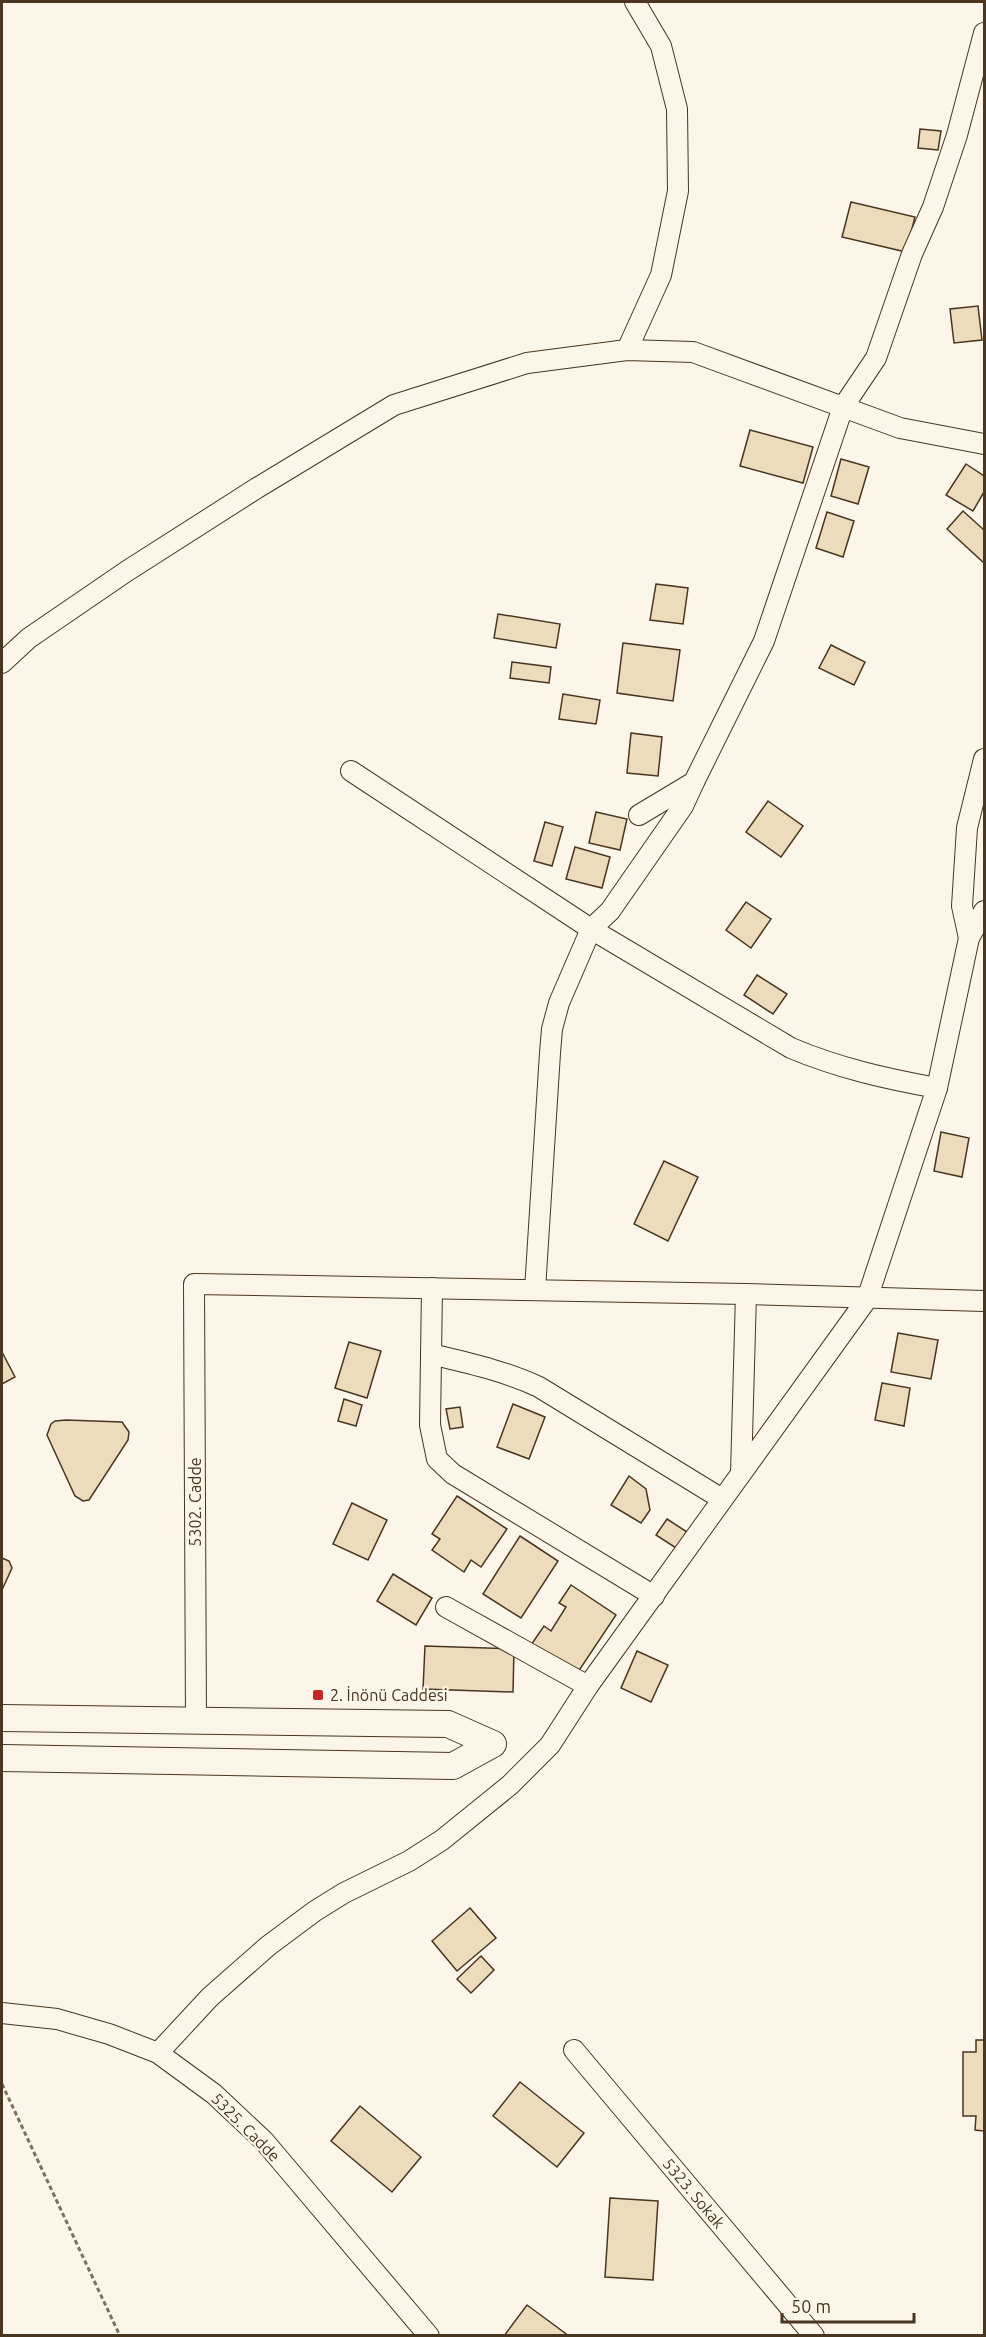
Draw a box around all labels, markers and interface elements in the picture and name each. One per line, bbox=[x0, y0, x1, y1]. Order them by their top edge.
street label: 5302. Cadde bbox=[186, 1457, 204, 1547]
place label: 2. İnönü Caddesi bbox=[330, 1686, 448, 1704]
marker: 2. İnönü Caddesi bbox=[311, 1688, 325, 1702]
street label: 5325. Cadde bbox=[208, 2089, 284, 2165]
street label: 5323. Sokak bbox=[660, 2154, 728, 2232]
scale bar bbox=[782, 2286, 914, 2324]
text: 50 m bbox=[791, 2296, 831, 2316]

